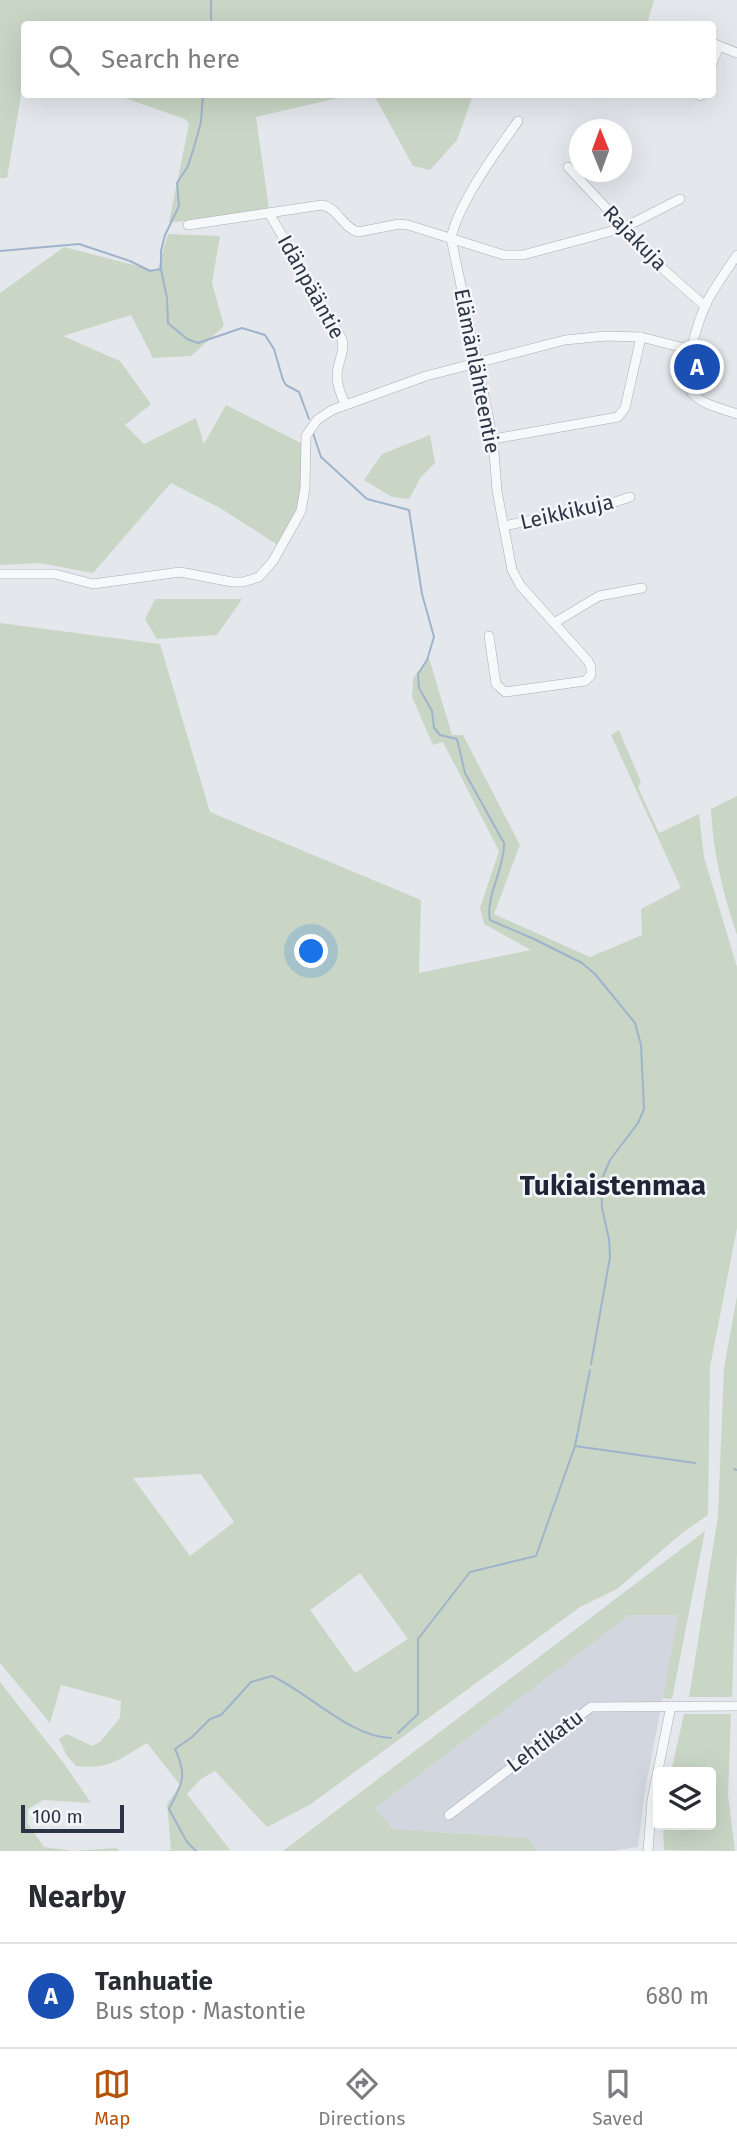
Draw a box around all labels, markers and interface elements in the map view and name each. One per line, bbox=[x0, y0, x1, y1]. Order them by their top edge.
search box bbox=[21, 21, 716, 98]
icon: search bbox=[45, 41, 83, 79]
text: Search here bbox=[101, 44, 240, 75]
north arrow bbox=[569, 119, 632, 182]
street label: Rajakuja bbox=[597, 200, 673, 276]
street label: Idänpääntie bbox=[272, 231, 350, 343]
street label: Elämänlähteentie bbox=[448, 286, 506, 456]
pin: A bbox=[674, 341, 720, 393]
street label: Leikkikuja bbox=[518, 489, 616, 535]
your location bbox=[294, 934, 328, 968]
district label: Tukiaistenmaa bbox=[520, 1169, 706, 1202]
street label: Lehtikatu bbox=[502, 1704, 588, 1778]
map controls bbox=[653, 1767, 716, 1830]
button: layers bbox=[653, 1767, 716, 1830]
scale bar bbox=[21, 1802, 124, 1834]
text: 100 m bbox=[32, 1805, 83, 1828]
text: Nearby bbox=[28, 1879, 126, 1915]
text: Tanhuatie bbox=[95, 1966, 213, 1997]
text: A bbox=[44, 1982, 58, 2010]
text: 680 m bbox=[645, 1982, 709, 2010]
text: Bus stop · Mastontie bbox=[95, 1997, 306, 2025]
tab: Map bbox=[93, 2065, 131, 2130]
tab: Directions bbox=[318, 2065, 405, 2130]
tab: Saved bbox=[592, 2065, 644, 2130]

